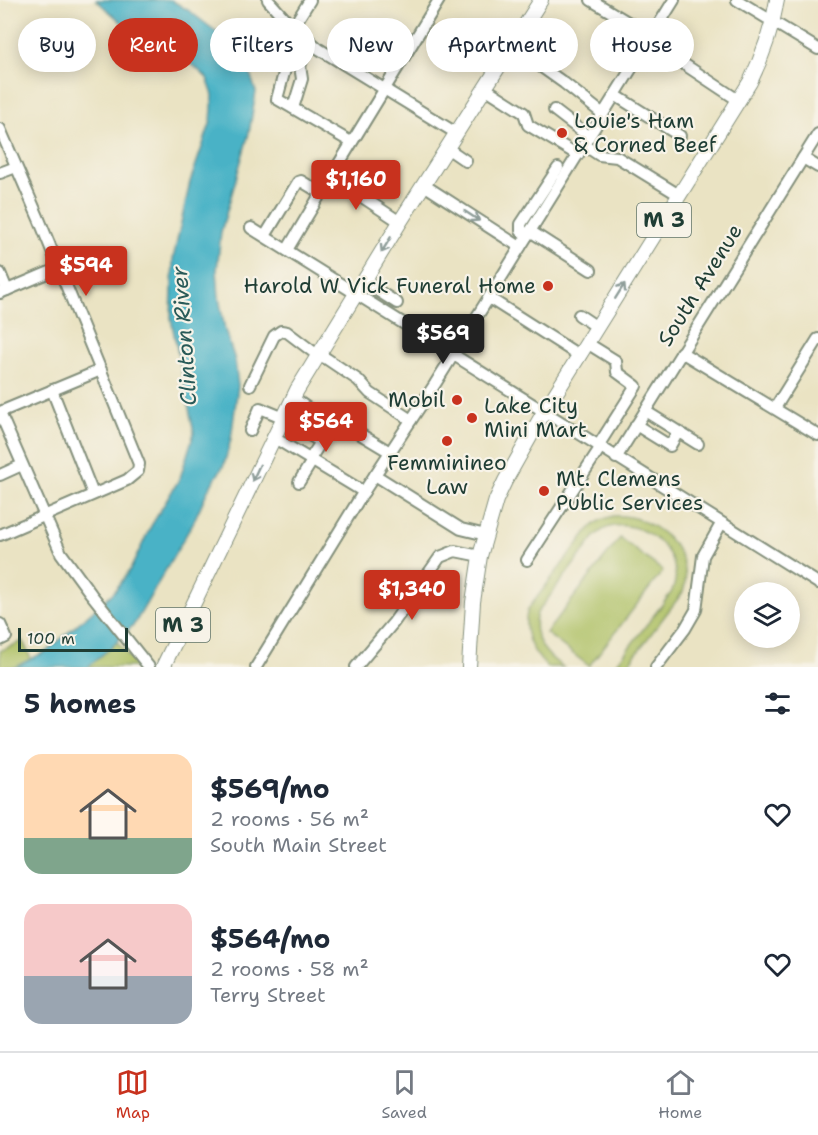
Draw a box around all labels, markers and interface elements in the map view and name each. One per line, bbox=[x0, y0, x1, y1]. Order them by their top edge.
chip: Buy bbox=[18, 18, 96, 72]
chip: Rent bbox=[108, 18, 198, 72]
chip: Filters bbox=[210, 18, 315, 72]
chip: New bbox=[327, 18, 414, 72]
chip: Apartment bbox=[426, 18, 578, 72]
chip: House bbox=[590, 18, 694, 72]
place label: Louie's Ham & Corned Beef bbox=[574, 107, 717, 159]
marker: Louie's Ham & Corned Beef bbox=[555, 126, 569, 140]
pin: $1,160 bbox=[307, 160, 405, 211]
text: $1,160 bbox=[325, 166, 387, 192]
road number: M 3 bbox=[637, 203, 691, 237]
one-way arrow bbox=[463, 210, 480, 222]
street label: South Avenue bbox=[651, 219, 749, 351]
one-way arrow bbox=[380, 236, 392, 253]
pin: $594 bbox=[50, 246, 122, 297]
text: $594 bbox=[59, 252, 113, 278]
water label: Clinton River bbox=[165, 265, 203, 407]
place label: Harold W Vick Funeral Home bbox=[244, 272, 536, 300]
marker: Harold W Vick Funeral Home bbox=[541, 279, 555, 293]
one-way arrow bbox=[614, 283, 626, 300]
pin: $569 bbox=[407, 314, 479, 365]
text: $569 bbox=[416, 320, 470, 346]
place label: Mobil bbox=[388, 386, 446, 414]
place label: Lake City Mini Mart bbox=[484, 392, 587, 444]
marker: Mobil bbox=[450, 393, 464, 407]
pin: $564 bbox=[290, 402, 362, 453]
text: $564 bbox=[299, 408, 353, 434]
marker: Lake City Mini Mart bbox=[465, 411, 479, 425]
marker: Femminineo Law bbox=[440, 434, 454, 448]
place label: Femminineo Law bbox=[387, 449, 507, 501]
one-way arrow bbox=[250, 463, 262, 481]
place label: Mt. Clemens Public Services bbox=[556, 465, 703, 517]
marker: Mt. Clemens Public Services bbox=[537, 484, 551, 498]
pin: $1,340 bbox=[363, 570, 461, 621]
text: $1,340 bbox=[378, 576, 446, 602]
map controls bbox=[734, 582, 800, 648]
button: layers bbox=[734, 582, 800, 648]
road number: M 3 bbox=[156, 608, 210, 642]
scale bar bbox=[18, 625, 128, 652]
text: 100 m bbox=[27, 628, 75, 649]
text: 5 homes bbox=[24, 686, 136, 721]
icon: filters bbox=[761, 687, 794, 720]
text: $569/mo bbox=[210, 771, 330, 806]
icon: home bbox=[72, 778, 144, 850]
icon: heart bbox=[761, 798, 794, 831]
text: 2 rooms · 56 m² bbox=[210, 806, 369, 832]
text: South Main Street bbox=[210, 832, 387, 858]
text: $564/mo bbox=[210, 921, 330, 956]
icon: home bbox=[72, 928, 144, 1000]
icon: heart bbox=[761, 948, 794, 981]
text: 2 rooms · 58 m² bbox=[210, 956, 369, 982]
text: Terry Street bbox=[210, 982, 326, 1008]
tab: Map bbox=[116, 1066, 150, 1123]
tab: Saved bbox=[381, 1066, 427, 1123]
tab: Home bbox=[658, 1066, 702, 1123]

